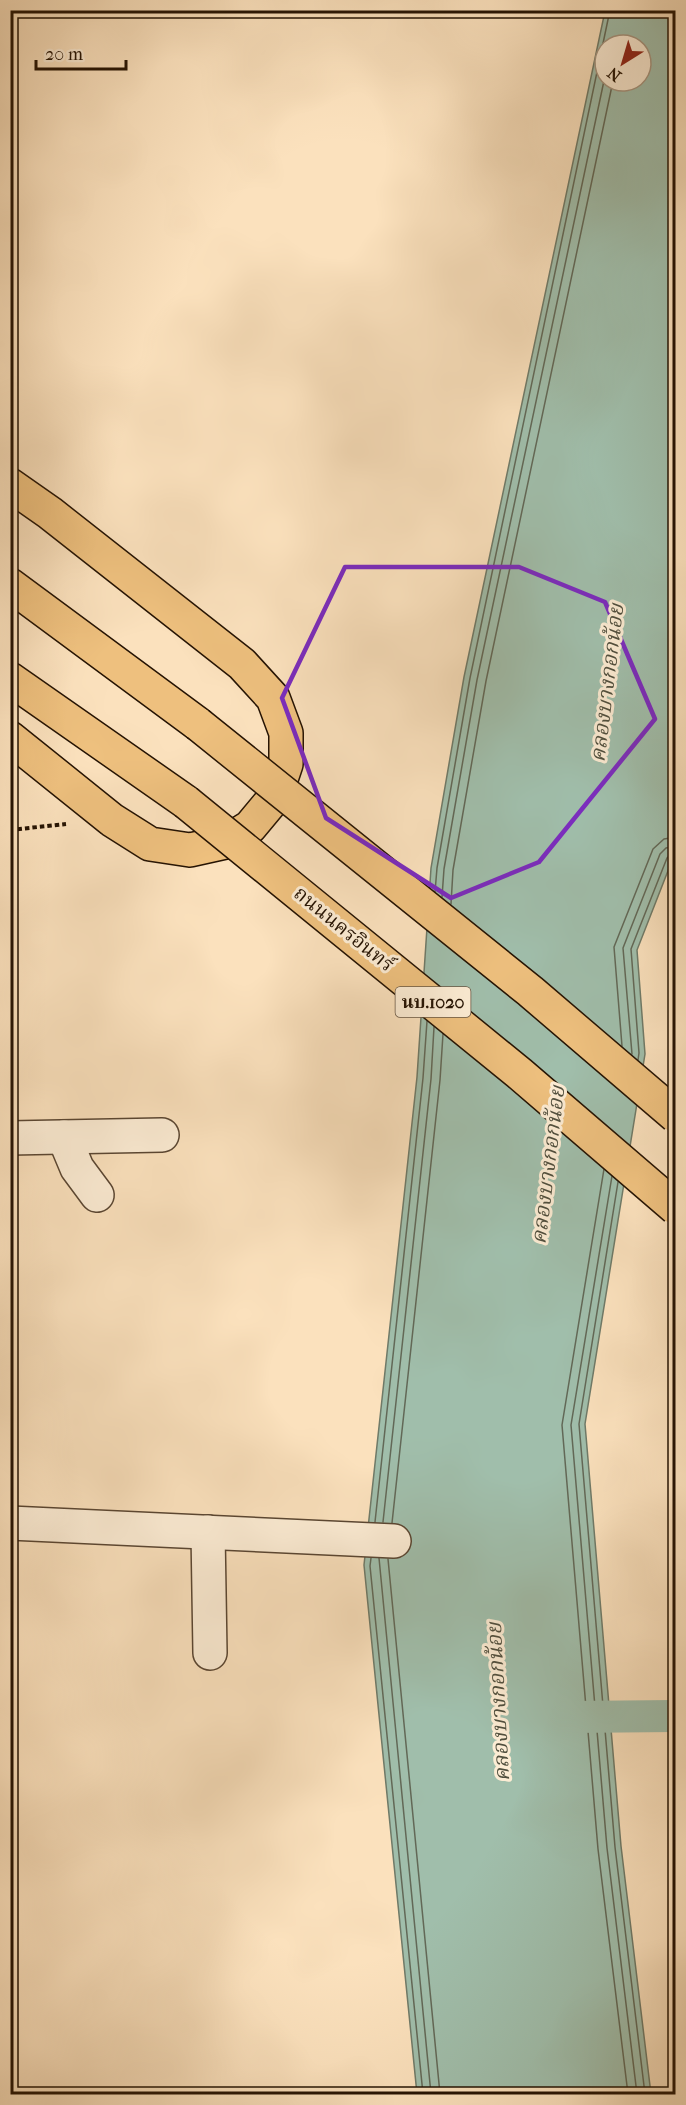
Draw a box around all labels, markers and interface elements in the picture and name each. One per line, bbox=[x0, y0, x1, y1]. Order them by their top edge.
scale bar bbox=[36, 33, 126, 71]
north arrow bbox=[593, 33, 653, 93]
text: 20 m bbox=[45, 44, 83, 65]
text: N bbox=[603, 63, 625, 86]
water label: คลองบางกอกน้อย bbox=[585, 601, 629, 763]
street label: ถนนนครอินทร์ bbox=[289, 882, 400, 977]
road number: นบ.1020 bbox=[396, 987, 470, 1017]
water label: คลองบางกอกน้อย bbox=[526, 1083, 570, 1245]
water label: คลองบางกอกน้อย bbox=[482, 1620, 514, 1782]

